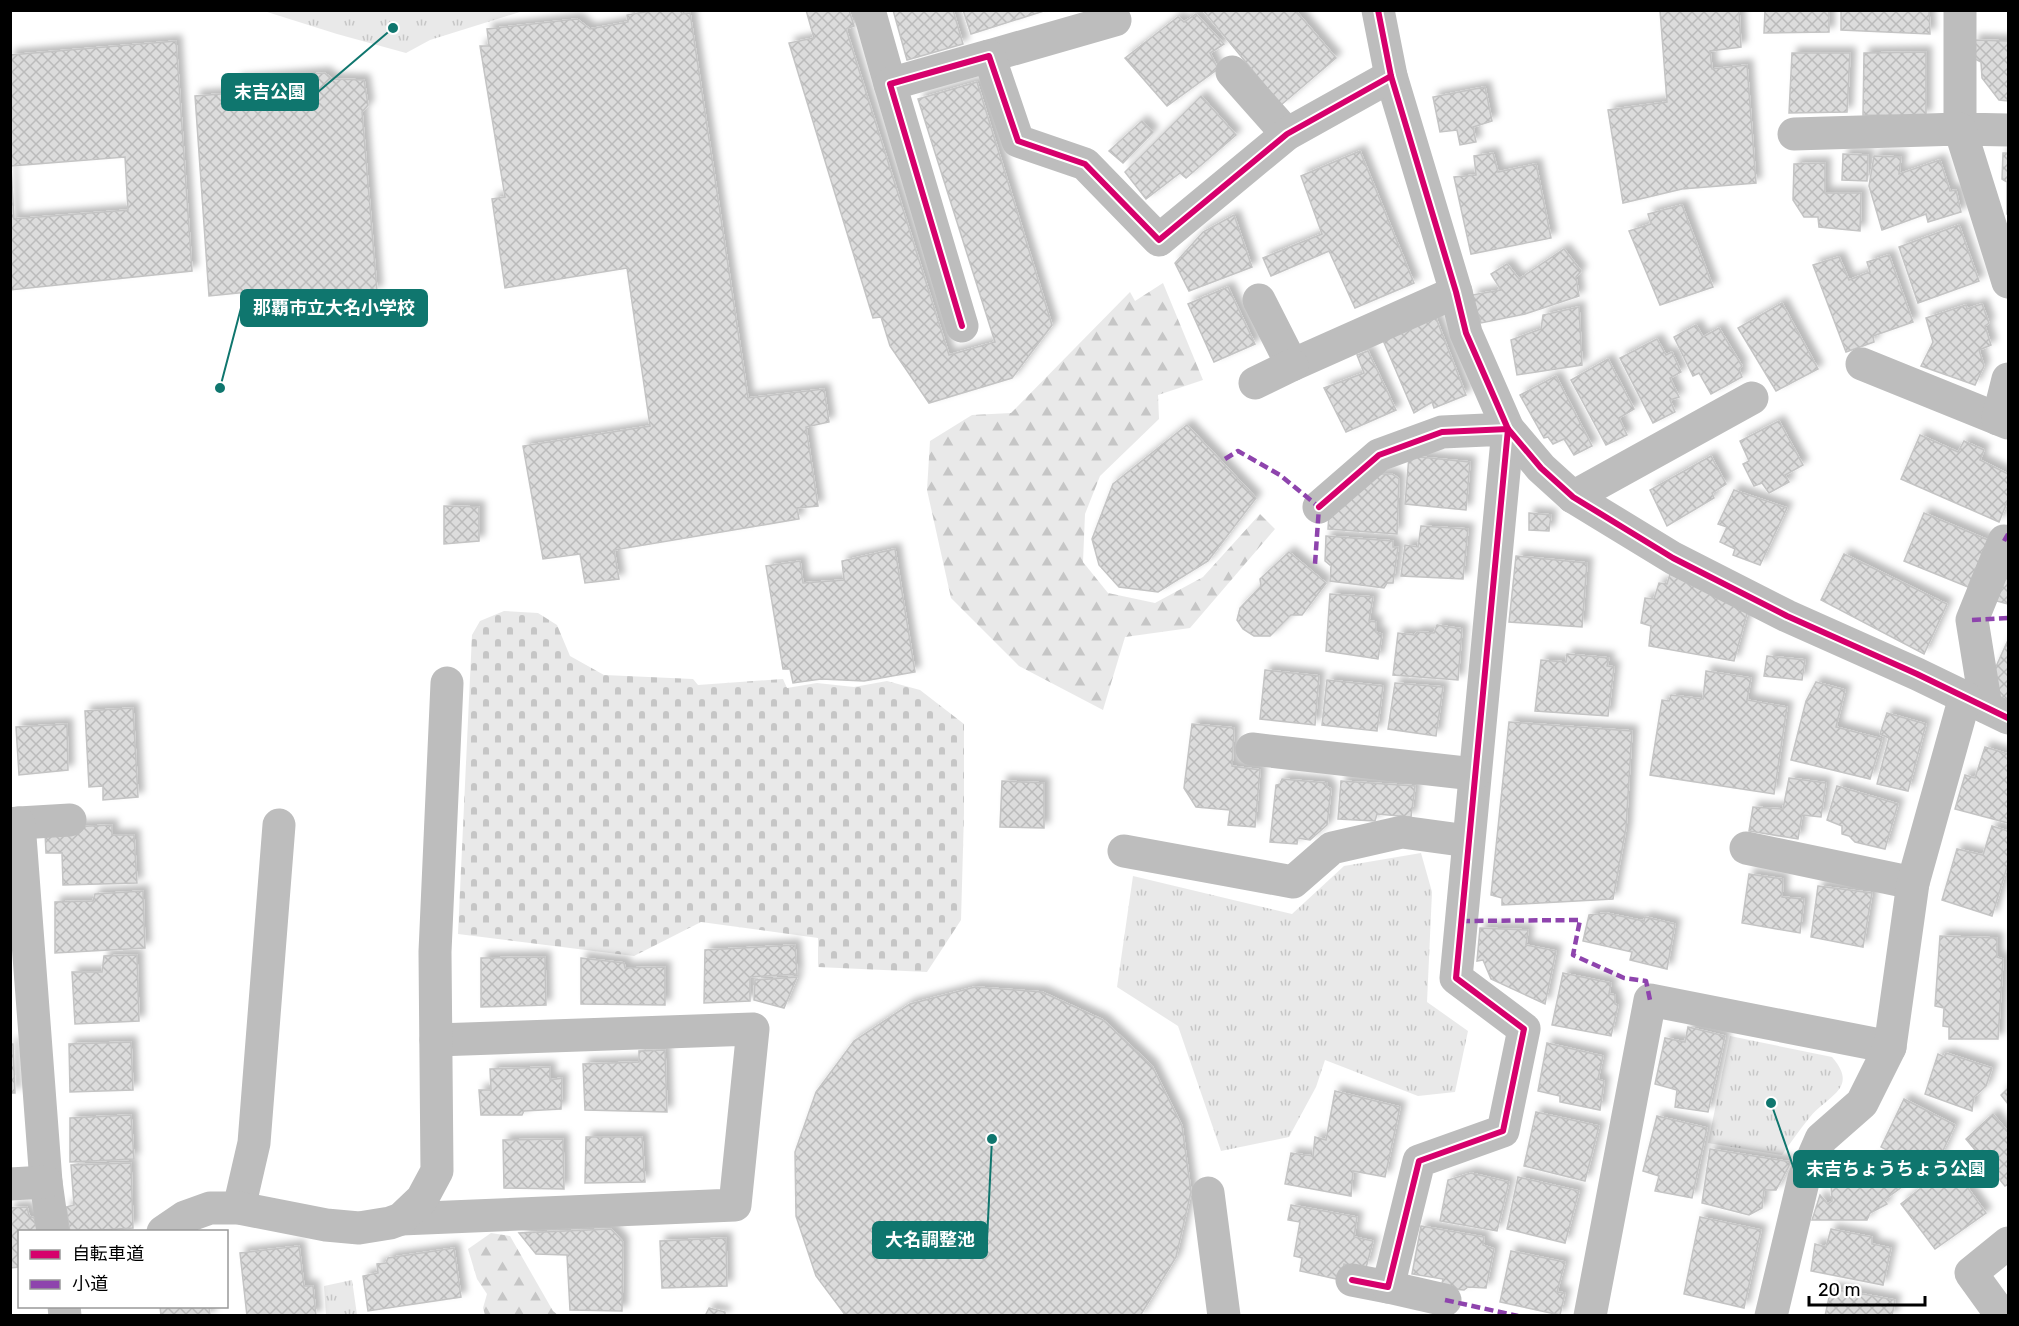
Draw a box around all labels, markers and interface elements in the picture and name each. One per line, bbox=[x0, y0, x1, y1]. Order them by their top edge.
callout: 末吉公園 bbox=[222, 74, 318, 110]
text: 末吉公園 bbox=[234, 81, 306, 103]
callout: 那覇市立大名小学校 bbox=[241, 290, 427, 326]
text: 那覇市立大名小学校 bbox=[253, 297, 415, 319]
callout: 末吉ちょうちょう公園 bbox=[1794, 1151, 1998, 1187]
text: 末吉ちょうちょう公園 bbox=[1806, 1158, 1986, 1180]
callout: 大名調整池 bbox=[873, 1222, 987, 1258]
text: 大名調整池 bbox=[885, 1229, 975, 1251]
legend bbox=[18, 1230, 228, 1308]
text: 自転車道 bbox=[72, 1243, 144, 1265]
scale bar bbox=[1809, 1269, 1924, 1307]
text: 小道 bbox=[72, 1273, 108, 1295]
text: 20 m bbox=[1818, 1279, 1860, 1301]

